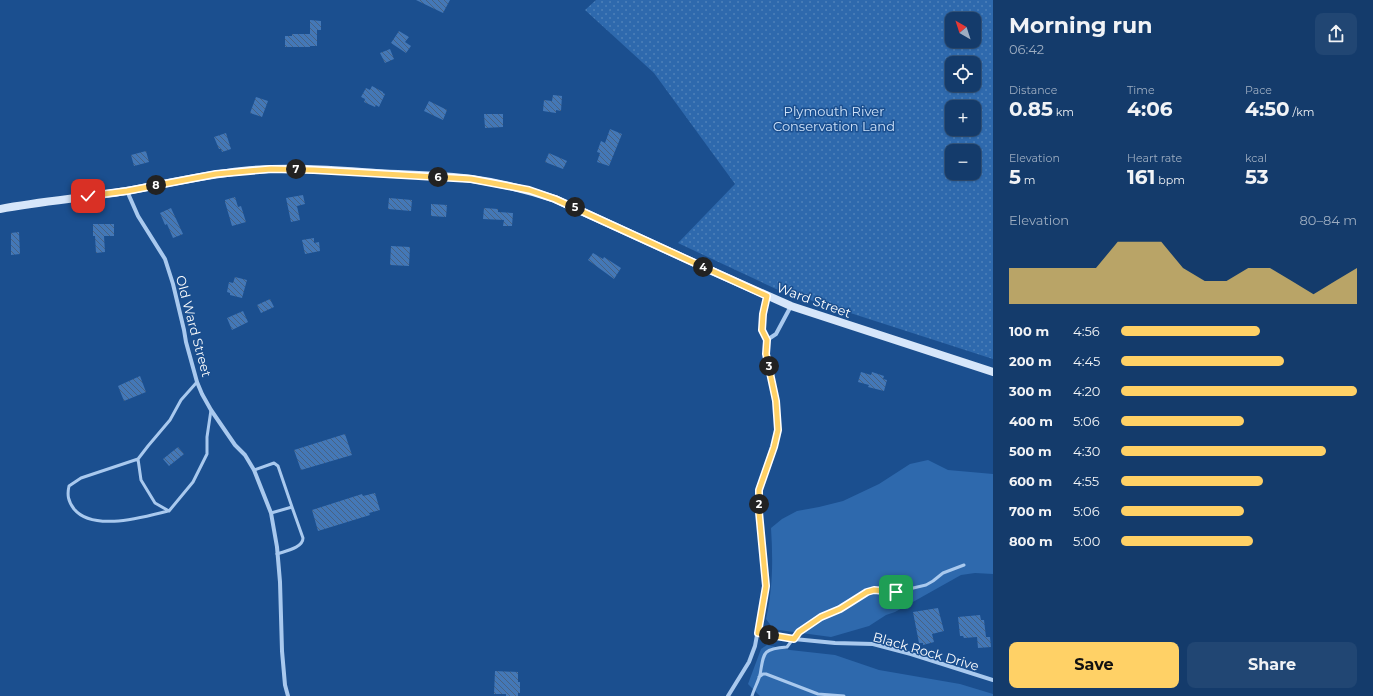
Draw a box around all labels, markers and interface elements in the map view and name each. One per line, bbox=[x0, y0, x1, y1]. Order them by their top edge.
north arrow bbox=[945, 12, 981, 48]
map controls bbox=[945, 12, 981, 180]
text: Morning run bbox=[1009, 12, 1152, 39]
button: share bbox=[1315, 13, 1357, 55]
text: 06:42 bbox=[1009, 41, 1044, 57]
button: locate bbox=[945, 56, 981, 92]
text: Distance bbox=[1009, 83, 1057, 97]
text: Time bbox=[1127, 83, 1155, 97]
text: Pace bbox=[1245, 83, 1272, 97]
text: 0.85 bbox=[1009, 97, 1053, 121]
text: 4:06 bbox=[1127, 97, 1173, 121]
text: 4:50 bbox=[1245, 97, 1290, 121]
button: + bbox=[945, 100, 981, 136]
park label: Plymouth River Conservation Land bbox=[773, 103, 895, 134]
text: km bbox=[1053, 105, 1074, 119]
text: /km bbox=[1290, 105, 1314, 119]
button: − bbox=[945, 144, 981, 180]
text: Elevation bbox=[1009, 151, 1060, 165]
text: Heart rate bbox=[1127, 151, 1182, 165]
text: kcal bbox=[1245, 151, 1267, 165]
pin: 7 bbox=[286, 159, 306, 179]
text: 7 bbox=[293, 162, 299, 176]
text: 5 bbox=[1009, 165, 1021, 189]
text: 161 bbox=[1127, 165, 1155, 189]
text: 53 bbox=[1245, 165, 1269, 189]
pin: 6 bbox=[428, 167, 448, 187]
text: 6 bbox=[434, 170, 442, 184]
text: m bbox=[1021, 173, 1035, 187]
text: bpm bbox=[1155, 173, 1185, 187]
pin: 8 bbox=[146, 175, 166, 195]
text: 8 bbox=[152, 178, 160, 192]
pin bbox=[71, 179, 105, 213]
icon: check bbox=[77, 185, 99, 207]
pin: 5 bbox=[565, 197, 585, 217]
text: 5 bbox=[572, 200, 578, 214]
text: Elevation bbox=[1009, 212, 1069, 228]
text: 80–84 m bbox=[1299, 212, 1357, 228]
pin: 4 bbox=[693, 257, 713, 277]
text: 4 bbox=[699, 260, 707, 274]
street label: Old Ward Street bbox=[173, 273, 215, 379]
street label: Ward Street bbox=[775, 279, 853, 321]
text: 100 m bbox=[1009, 323, 1049, 339]
text: 4:56 bbox=[1073, 323, 1100, 339]
text: 200 m bbox=[1009, 353, 1052, 369]
text: 4:45 bbox=[1073, 353, 1100, 369]
pin: 3 bbox=[759, 356, 779, 376]
text: 3 bbox=[766, 359, 772, 373]
text: 300 m bbox=[1009, 383, 1052, 399]
text: 4:20 bbox=[1073, 383, 1100, 399]
text: 400 m bbox=[1009, 413, 1053, 429]
text: 5:06 bbox=[1073, 413, 1100, 429]
text: 500 m bbox=[1009, 443, 1052, 459]
text: 4:30 bbox=[1073, 443, 1100, 459]
text: 600 m bbox=[1009, 473, 1052, 489]
text: 4:55 bbox=[1073, 473, 1099, 489]
pin: 2 bbox=[749, 494, 769, 514]
text: 2 bbox=[756, 497, 762, 511]
text: 700 m bbox=[1009, 503, 1052, 519]
text: 5:06 bbox=[1073, 503, 1100, 519]
text: 800 m bbox=[1009, 533, 1053, 549]
text: 5:00 bbox=[1073, 533, 1100, 549]
pin bbox=[879, 575, 913, 609]
icon: arrive bbox=[885, 581, 907, 603]
pin: 1 bbox=[759, 625, 779, 645]
text: 1 bbox=[767, 628, 771, 642]
street label: Black Rock Drive bbox=[871, 628, 981, 674]
button: Save bbox=[1009, 642, 1179, 688]
button: Share bbox=[1187, 642, 1357, 688]

